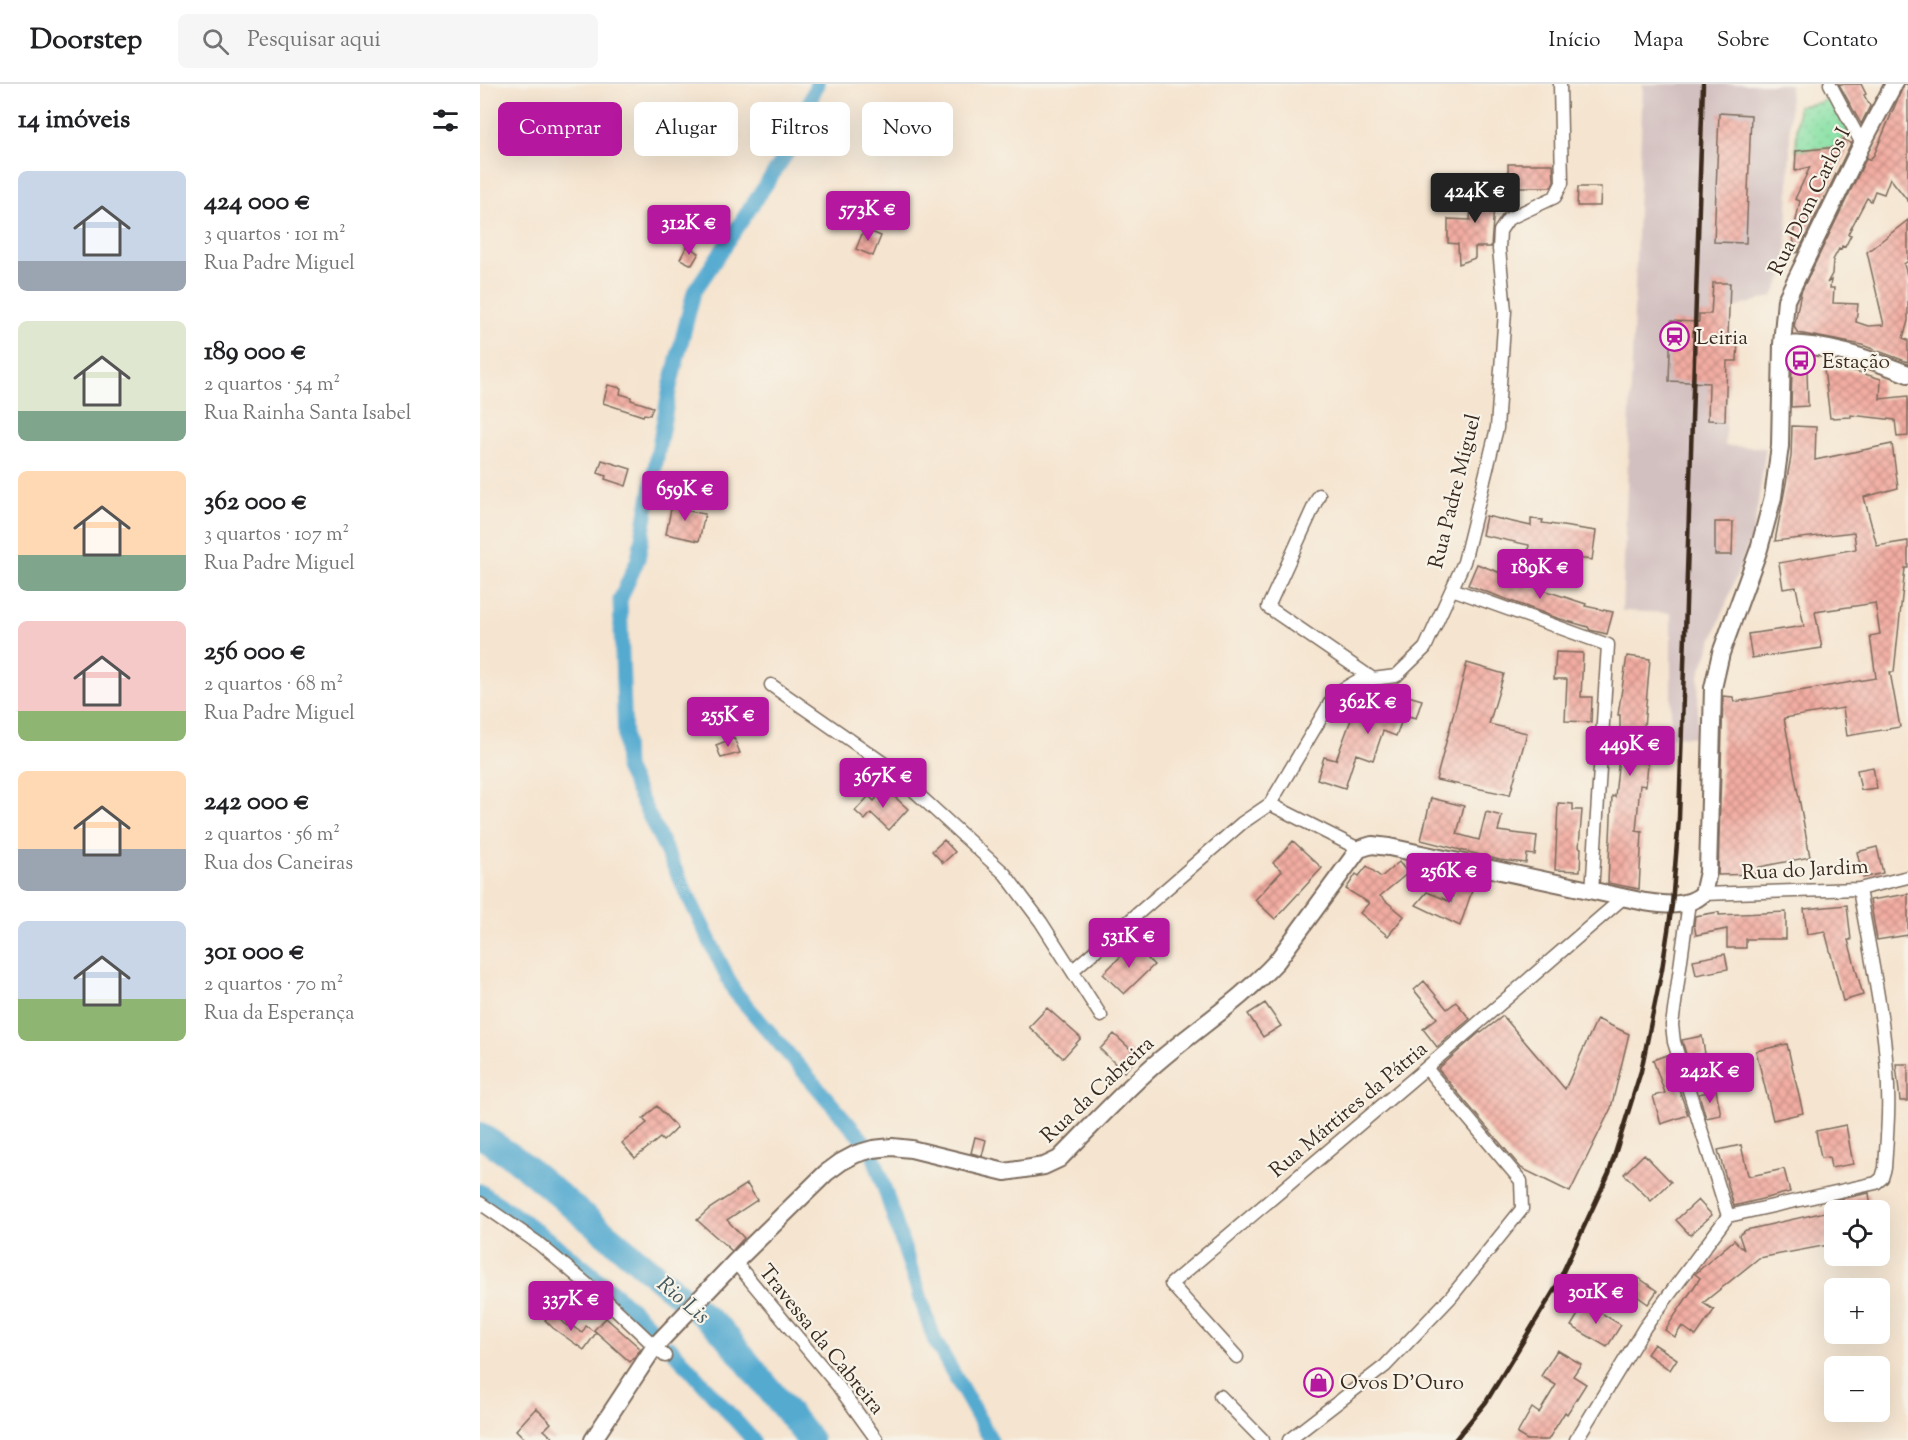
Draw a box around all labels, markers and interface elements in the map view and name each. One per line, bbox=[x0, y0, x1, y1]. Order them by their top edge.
search box bbox=[178, 14, 598, 68]
text: Doorstep bbox=[30, 21, 142, 61]
icon: search bbox=[199, 25, 232, 58]
text: Pesquisar aqui bbox=[247, 25, 381, 57]
text: Início bbox=[1549, 26, 1601, 56]
text: Mapa bbox=[1634, 26, 1684, 56]
text: Sobre bbox=[1717, 26, 1770, 56]
text: Contato bbox=[1803, 26, 1878, 56]
text: 14 imóveis bbox=[18, 102, 130, 139]
chip: Comprar bbox=[498, 102, 622, 156]
chip: Alugar bbox=[634, 102, 738, 156]
chip: Filtros bbox=[750, 102, 850, 156]
chip: Novo bbox=[862, 102, 953, 156]
icon: filters bbox=[429, 104, 462, 137]
street label: Rua Dom Carlos I bbox=[1762, 123, 1860, 281]
pin: 424K € bbox=[1426, 173, 1524, 224]
text: 424K € bbox=[1445, 178, 1505, 207]
text: 424 000 € bbox=[204, 184, 311, 221]
pin: 573K € bbox=[819, 191, 917, 242]
icon: home bbox=[66, 195, 138, 267]
text: 573K € bbox=[840, 196, 896, 225]
pin: 312K € bbox=[640, 205, 738, 256]
text: 312K € bbox=[661, 210, 717, 239]
text: 3 quartos · 101 m² bbox=[204, 221, 346, 250]
text: Rua Padre Miguel bbox=[204, 250, 355, 279]
station icon: Leiria bbox=[1659, 321, 1691, 353]
place label: Leiria bbox=[1696, 324, 1748, 354]
text: 189 000 € bbox=[204, 334, 307, 371]
icon: home bbox=[66, 345, 138, 417]
bus stop icon: Estação bbox=[1785, 345, 1817, 377]
place label: Estação bbox=[1822, 348, 1890, 378]
text: 2 quartos · 54 m² bbox=[204, 371, 340, 400]
text: Rua Rainha Santa Isabel bbox=[204, 400, 411, 429]
street label: Rua Padre Miguel bbox=[1422, 411, 1490, 572]
pin: 659K € bbox=[636, 471, 734, 522]
text: 659K € bbox=[656, 476, 714, 505]
text: 362 000 € bbox=[204, 484, 307, 521]
icon: home bbox=[66, 495, 138, 567]
text: 3 quartos · 107 m² bbox=[204, 521, 349, 550]
pin: 189K € bbox=[1491, 549, 1589, 600]
text: Rua Padre Miguel bbox=[204, 550, 355, 579]
text: 189K € bbox=[1511, 554, 1569, 583]
text: 256 000 € bbox=[204, 634, 306, 671]
icon: home bbox=[66, 645, 138, 717]
text: 2 quartos · 68 m² bbox=[204, 671, 343, 700]
pin: 362K € bbox=[1319, 684, 1417, 735]
text: 362K € bbox=[1339, 689, 1397, 718]
pin: 255K € bbox=[679, 697, 777, 748]
text: Rua Padre Miguel bbox=[204, 700, 355, 729]
text: 255K € bbox=[701, 702, 755, 731]
pin: 449K € bbox=[1581, 726, 1679, 777]
text: 449K € bbox=[1600, 731, 1660, 760]
pin: 367K € bbox=[834, 758, 932, 809]
text: 367K € bbox=[854, 763, 912, 792]
text: 242 000 € bbox=[204, 784, 310, 821]
icon: home bbox=[66, 795, 138, 867]
text: 2 quartos · 56 m² bbox=[204, 821, 340, 850]
text: Rua dos Caneiras bbox=[204, 850, 353, 879]
pin: 256K € bbox=[1400, 853, 1498, 904]
street label: Rua do Jardim bbox=[1741, 853, 1869, 889]
text: 256K € bbox=[1420, 858, 1478, 887]
pin: 531K € bbox=[1080, 918, 1178, 969]
text: 531K € bbox=[1103, 923, 1155, 952]
text: 301 000 € bbox=[204, 934, 305, 971]
icon: home bbox=[66, 945, 138, 1017]
text: 2 quartos · 70 m² bbox=[204, 971, 344, 1000]
text: Rua da Esperança bbox=[204, 1000, 355, 1029]
street label: Rua da Cabreira bbox=[1035, 1030, 1162, 1151]
street label: Rua Mártires da Pátria bbox=[1264, 1035, 1435, 1186]
pin: 242K € bbox=[1661, 1053, 1759, 1104]
text: 242K € bbox=[1680, 1058, 1740, 1087]
map controls bbox=[1824, 1200, 1890, 1422]
button: locate bbox=[1824, 1200, 1890, 1266]
street label: Travessa da Cabreira bbox=[750, 1259, 891, 1422]
water label: Rio Lis bbox=[649, 1270, 715, 1333]
pin: 301K € bbox=[1547, 1274, 1645, 1325]
button: + bbox=[1824, 1278, 1890, 1344]
text: 301K € bbox=[1568, 1279, 1624, 1308]
pin: 337K € bbox=[522, 1281, 620, 1332]
text: 337K € bbox=[542, 1286, 600, 1315]
button: − bbox=[1824, 1356, 1890, 1422]
shop icon: Ovos D'Ouro bbox=[1303, 1366, 1335, 1398]
place label: Ovos D'Ouro bbox=[1340, 1369, 1464, 1399]

